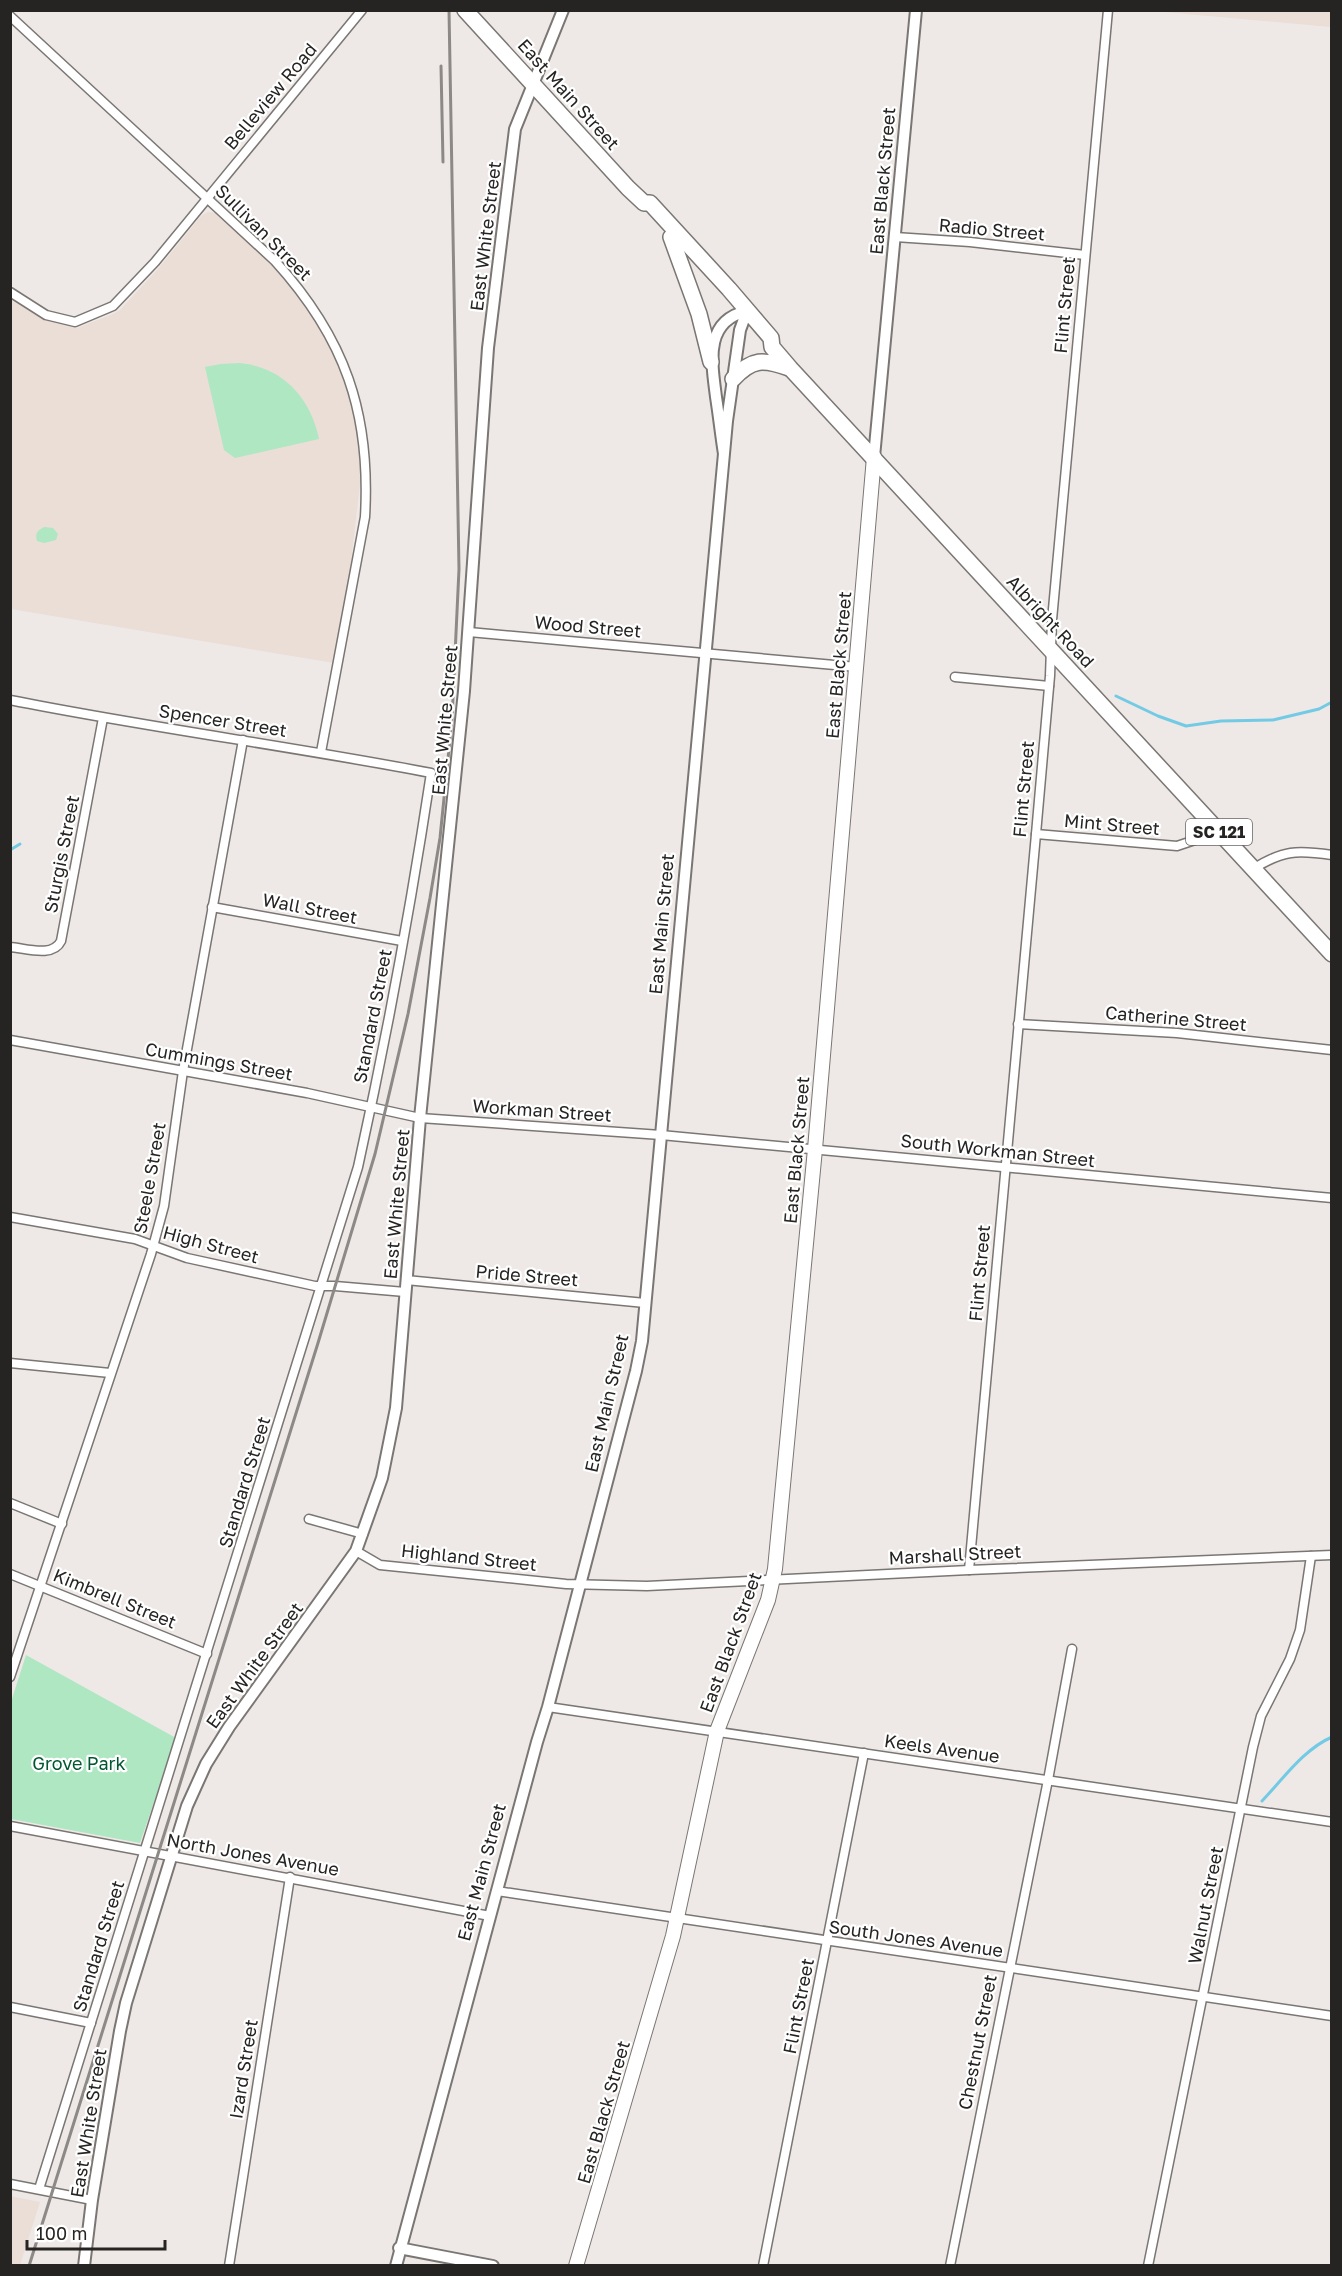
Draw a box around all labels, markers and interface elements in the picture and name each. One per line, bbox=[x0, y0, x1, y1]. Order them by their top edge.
street label: East Main Street bbox=[513, 34, 625, 154]
street label: Belleview Road bbox=[219, 38, 321, 154]
street label: East Black Street bbox=[865, 106, 899, 256]
street label: East White Street bbox=[465, 160, 505, 312]
street label: Sullivan Street bbox=[211, 179, 317, 285]
street label: Radio Street bbox=[938, 213, 1046, 245]
street label: Flint Street bbox=[1049, 256, 1079, 354]
street label: Albright Road bbox=[1003, 570, 1099, 672]
street label: East Black Street bbox=[821, 590, 855, 740]
street label: Wood Street bbox=[534, 610, 642, 642]
street label: East White Street bbox=[426, 644, 462, 796]
street label: Spencer Street bbox=[157, 699, 289, 741]
street label: Flint Street bbox=[1008, 740, 1038, 838]
street label: Sturgis Street bbox=[39, 793, 83, 915]
street label: Mint Street bbox=[1063, 809, 1161, 839]
road number: SC 121 bbox=[1186, 819, 1252, 845]
street label: East Main Street bbox=[644, 853, 678, 995]
street label: Wall Street bbox=[261, 888, 359, 928]
street label: Standard Street bbox=[348, 947, 396, 1085]
street label: Catherine Street bbox=[1104, 1001, 1248, 1035]
street label: Cummings Street bbox=[144, 1037, 294, 1085]
street label: East Black Street bbox=[779, 1075, 813, 1225]
street label: Workman Street bbox=[472, 1094, 612, 1126]
street label: Steele Street bbox=[128, 1120, 170, 1236]
street label: East White Street bbox=[378, 1128, 414, 1280]
street label: South Workman Street bbox=[900, 1129, 1096, 1171]
street label: High Street bbox=[161, 1221, 261, 1267]
street label: Flint Street bbox=[964, 1224, 994, 1322]
street label: Pride Street bbox=[475, 1260, 579, 1290]
street label: East Main Street bbox=[579, 1332, 633, 1474]
street label: Standard Street bbox=[214, 1414, 274, 1550]
street label: Highland Street bbox=[400, 1539, 538, 1575]
street label: Marshall Street bbox=[888, 1540, 1022, 1568]
street label: Kimbrell Street bbox=[50, 1563, 180, 1633]
street label: East Black Street bbox=[694, 1569, 766, 1715]
street label: East White Street bbox=[201, 1598, 307, 1732]
street label: Keels Avenue bbox=[883, 1729, 1001, 1767]
park label: Grove Park bbox=[32, 1752, 126, 1774]
street label: East Main Street bbox=[452, 1801, 510, 1943]
street label: North Jones Avenue bbox=[165, 1828, 341, 1880]
street label: Walnut Street bbox=[1183, 1844, 1227, 1966]
street label: Standard Street bbox=[68, 1878, 128, 2014]
street label: South Jones Avenue bbox=[827, 1915, 1005, 1961]
street label: Flint Street bbox=[778, 1956, 818, 2056]
street label: Chestnut Street bbox=[953, 1972, 1001, 2112]
street label: Izard Street bbox=[224, 2018, 262, 2120]
street label: East Black Street bbox=[572, 2038, 634, 2186]
street label: East White Street bbox=[65, 2047, 111, 2199]
scale bar bbox=[27, 2213, 165, 2251]
text: 100 m bbox=[36, 2222, 87, 2244]

